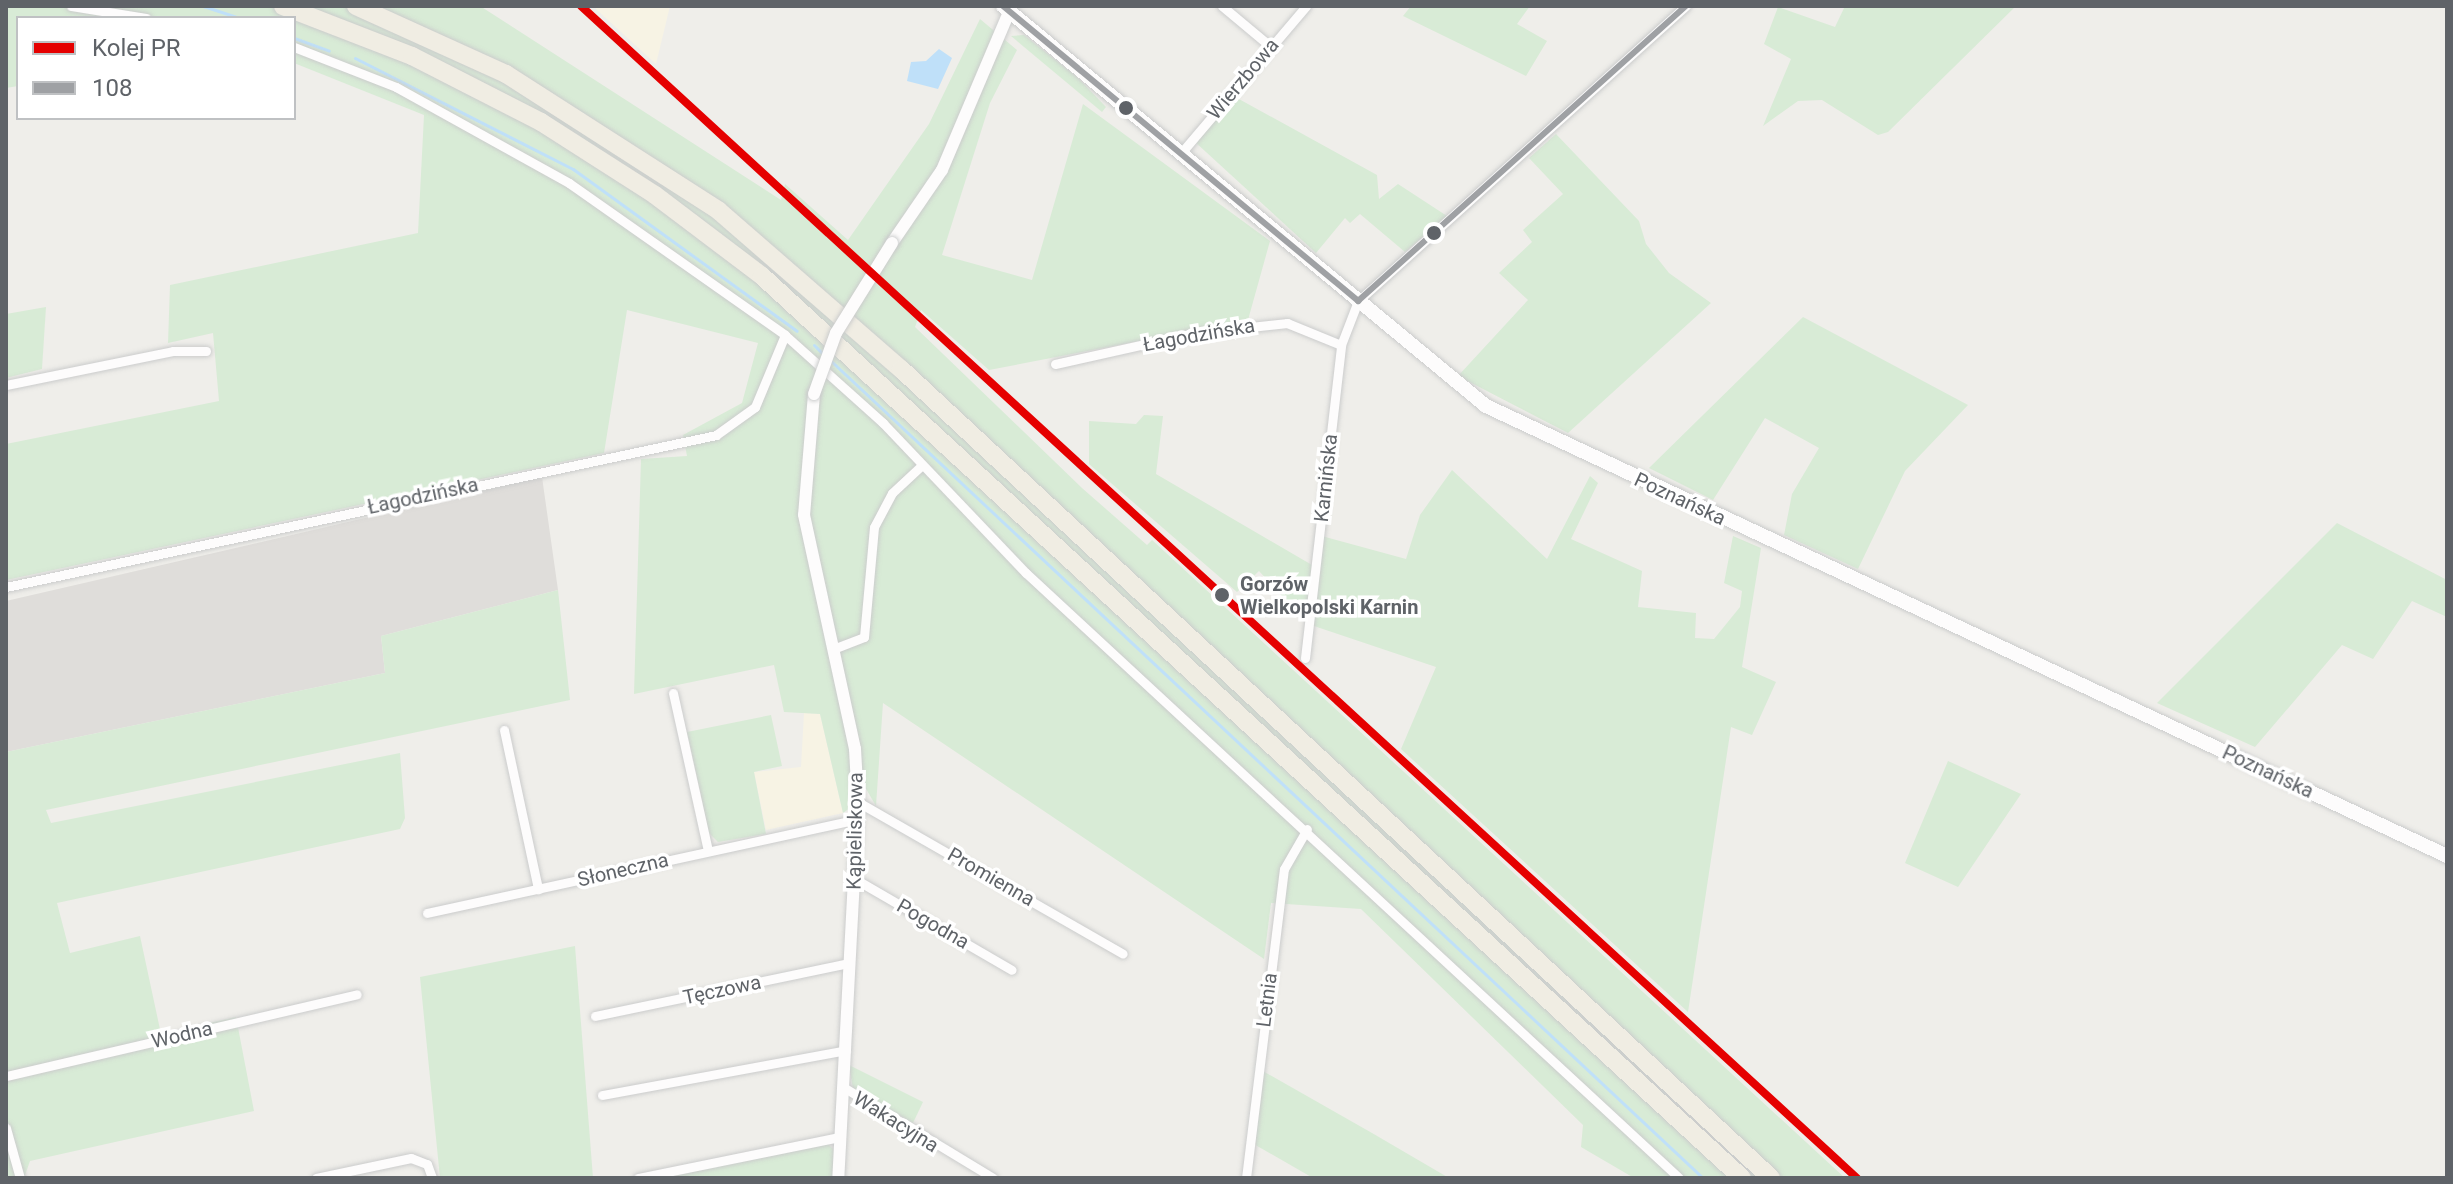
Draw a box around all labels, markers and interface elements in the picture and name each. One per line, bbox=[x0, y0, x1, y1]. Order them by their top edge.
legend bbox=[16, 16, 296, 120]
text: Kolej PR bbox=[92, 34, 181, 62]
street label: Wierzbowa bbox=[1202, 34, 1284, 124]
text: 108 bbox=[92, 74, 132, 102]
unlabelled marker bbox=[1118, 100, 1134, 116]
unlabelled marker bbox=[1426, 225, 1442, 241]
street label: Łagodzińska bbox=[1141, 313, 1257, 357]
street label: Karnińska bbox=[1309, 433, 1343, 523]
street label: Poznańska bbox=[1631, 467, 1729, 531]
street label: Łagodzińska bbox=[365, 473, 481, 519]
place label: Gorzów Wielkopolski Karnin bbox=[1240, 572, 1418, 619]
marker: Gorzów Wielkopolski Karnin bbox=[1211, 584, 1233, 606]
street label: Poznańska bbox=[2219, 740, 2317, 804]
street label: Kąpieliskowa bbox=[842, 772, 868, 890]
street label: Promienna bbox=[943, 842, 1039, 912]
street label: Słoneczna bbox=[575, 848, 671, 892]
street label: Pogodna bbox=[892, 894, 974, 954]
street label: Tęczowa bbox=[681, 970, 763, 1010]
street label: Letnia bbox=[1252, 971, 1282, 1029]
street label: Wodna bbox=[149, 1016, 215, 1054]
street label: Wakacyjna bbox=[849, 1086, 943, 1158]

